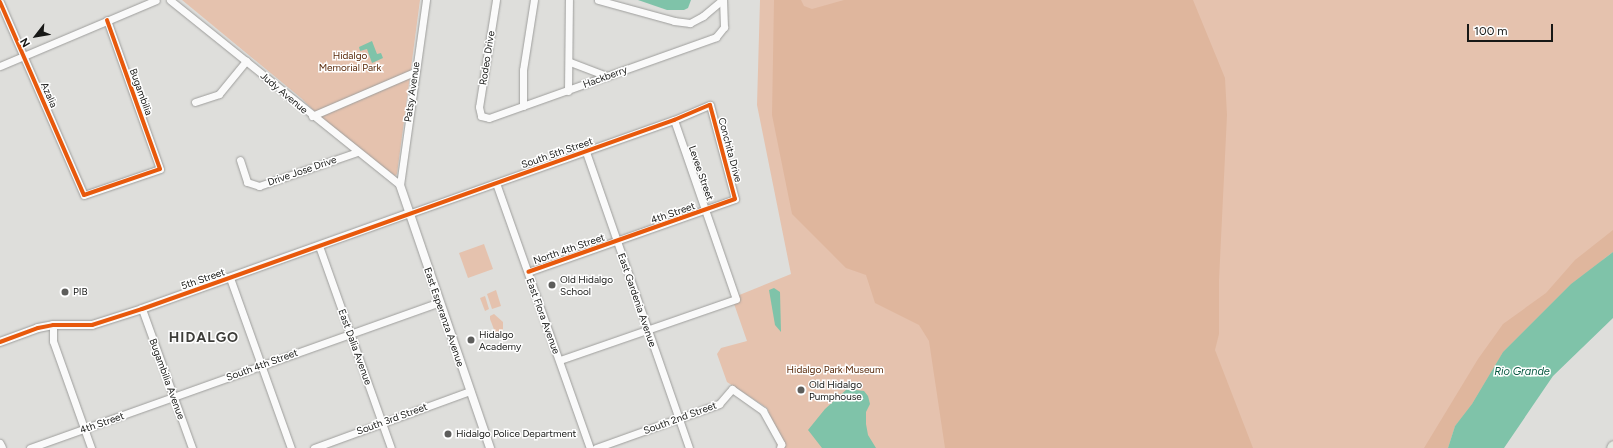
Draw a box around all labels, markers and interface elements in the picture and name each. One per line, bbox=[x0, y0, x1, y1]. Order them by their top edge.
north arrow bbox=[16, 16, 56, 56]
scale bar bbox=[1469, 16, 1555, 42]
text: 100 m bbox=[1474, 24, 1508, 38]
street label: Rodeo Drive bbox=[477, 30, 497, 86]
text: N bbox=[18, 35, 33, 49]
park label: Hidalgo Memorial Park bbox=[319, 49, 381, 72]
street label: Patsy Avenue bbox=[402, 61, 422, 123]
street label: Hackberry bbox=[581, 63, 629, 91]
street label: Bugambilia bbox=[127, 67, 155, 117]
street label: Judy Avenue bbox=[258, 70, 310, 116]
street label: Azalia bbox=[38, 81, 60, 109]
street label: Conchita Drive bbox=[716, 116, 744, 184]
street label: South 5th Street bbox=[520, 135, 594, 171]
street label: Levee Street bbox=[686, 144, 716, 202]
street label: Drive Jose Drive bbox=[266, 154, 338, 188]
street label: 4th Street bbox=[649, 200, 697, 226]
street label: North 4th Street bbox=[532, 231, 606, 267]
street label: East Gardenia Avenue bbox=[615, 251, 659, 349]
street label: 5th Street bbox=[179, 266, 227, 292]
street label: East Esperanza Avenue bbox=[421, 266, 467, 368]
place label: Old Hidalgo School bbox=[560, 273, 613, 296]
street label: East Flora Avenue bbox=[524, 276, 562, 356]
marker: Old Hidalgo School bbox=[547, 280, 557, 290]
place label: PIB bbox=[73, 286, 88, 298]
marker: PIB bbox=[60, 287, 70, 297]
street label: East Dalia Avenue bbox=[336, 307, 374, 387]
place label: Hidalgo Academy bbox=[479, 328, 521, 352]
district label: HIDALGO bbox=[169, 330, 239, 346]
marker: Hidalgo Academy bbox=[466, 335, 476, 345]
street label: Bugambilia Avenue bbox=[147, 337, 187, 421]
street label: South 4th Street bbox=[225, 346, 299, 384]
park label: Hidalgo Park Museum bbox=[787, 364, 883, 376]
water label: Rio Grande bbox=[1494, 365, 1550, 379]
place label: Old Hidalgo Pumphouse bbox=[809, 378, 862, 402]
marker: Old Hidalgo Pumphouse bbox=[796, 385, 806, 395]
street label: South 2nd Street bbox=[642, 399, 718, 437]
street label: South 3rd Street bbox=[355, 401, 429, 437]
street label: 4th Street bbox=[78, 410, 126, 436]
place label: Hidalgo Police Department bbox=[456, 428, 576, 440]
marker: Hidalgo Police Department bbox=[443, 429, 453, 439]

